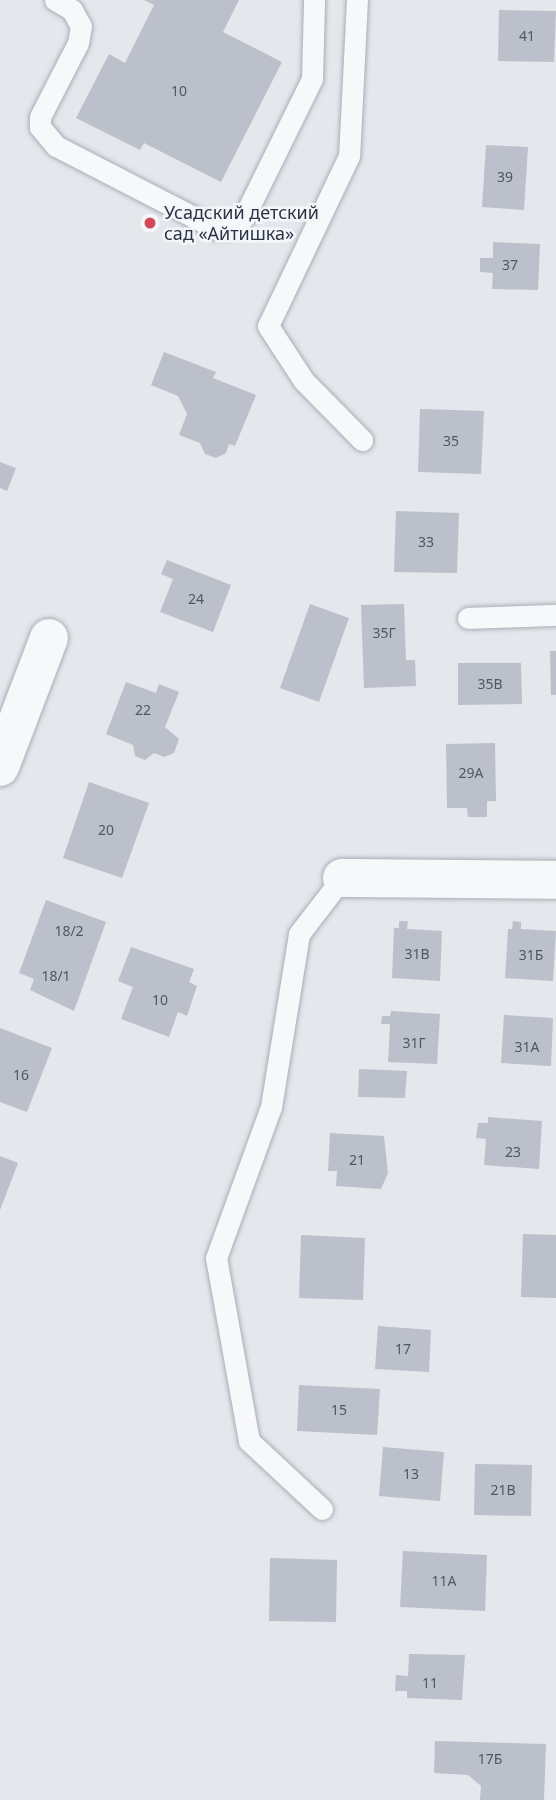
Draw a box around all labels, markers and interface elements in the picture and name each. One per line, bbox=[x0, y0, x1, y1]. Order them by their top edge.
house number: 41 bbox=[519, 28, 535, 44]
house number: 10 bbox=[171, 83, 187, 99]
house number: 39 bbox=[497, 169, 513, 185]
place label: Усадский детский сад «Айтишка» bbox=[164, 202, 319, 244]
marker: Усадский детский сад «Айтишка» bbox=[142, 215, 158, 231]
house number: 37 bbox=[502, 257, 518, 273]
house number: 35 bbox=[443, 433, 459, 449]
house number: 33 bbox=[418, 534, 434, 550]
house number: 24 bbox=[188, 591, 204, 607]
house number: 35Г bbox=[372, 625, 396, 641]
house number: 35В bbox=[477, 676, 503, 692]
house number: 22 bbox=[135, 702, 151, 718]
house number: 29А bbox=[459, 765, 483, 781]
house number: 20 bbox=[98, 822, 114, 838]
house number: 18/2 bbox=[54, 923, 84, 939]
house number: 31В bbox=[404, 946, 430, 962]
house number: 31Б bbox=[519, 947, 543, 963]
house number: 18/1 bbox=[41, 968, 71, 984]
house number: 10 bbox=[152, 992, 168, 1008]
house number: 31Г bbox=[402, 1035, 426, 1051]
house number: 31А bbox=[515, 1039, 539, 1055]
house number: 16 bbox=[13, 1067, 29, 1083]
house number: 23 bbox=[505, 1144, 521, 1160]
house number: 21 bbox=[349, 1152, 365, 1168]
house number: 17 bbox=[395, 1341, 411, 1357]
house number: 15 bbox=[331, 1402, 347, 1418]
house number: 13 bbox=[403, 1466, 419, 1482]
house number: 21В bbox=[490, 1482, 516, 1498]
house number: 11А bbox=[432, 1573, 456, 1589]
house number: 11 bbox=[422, 1675, 438, 1691]
house number: 17Б bbox=[478, 1751, 502, 1767]

